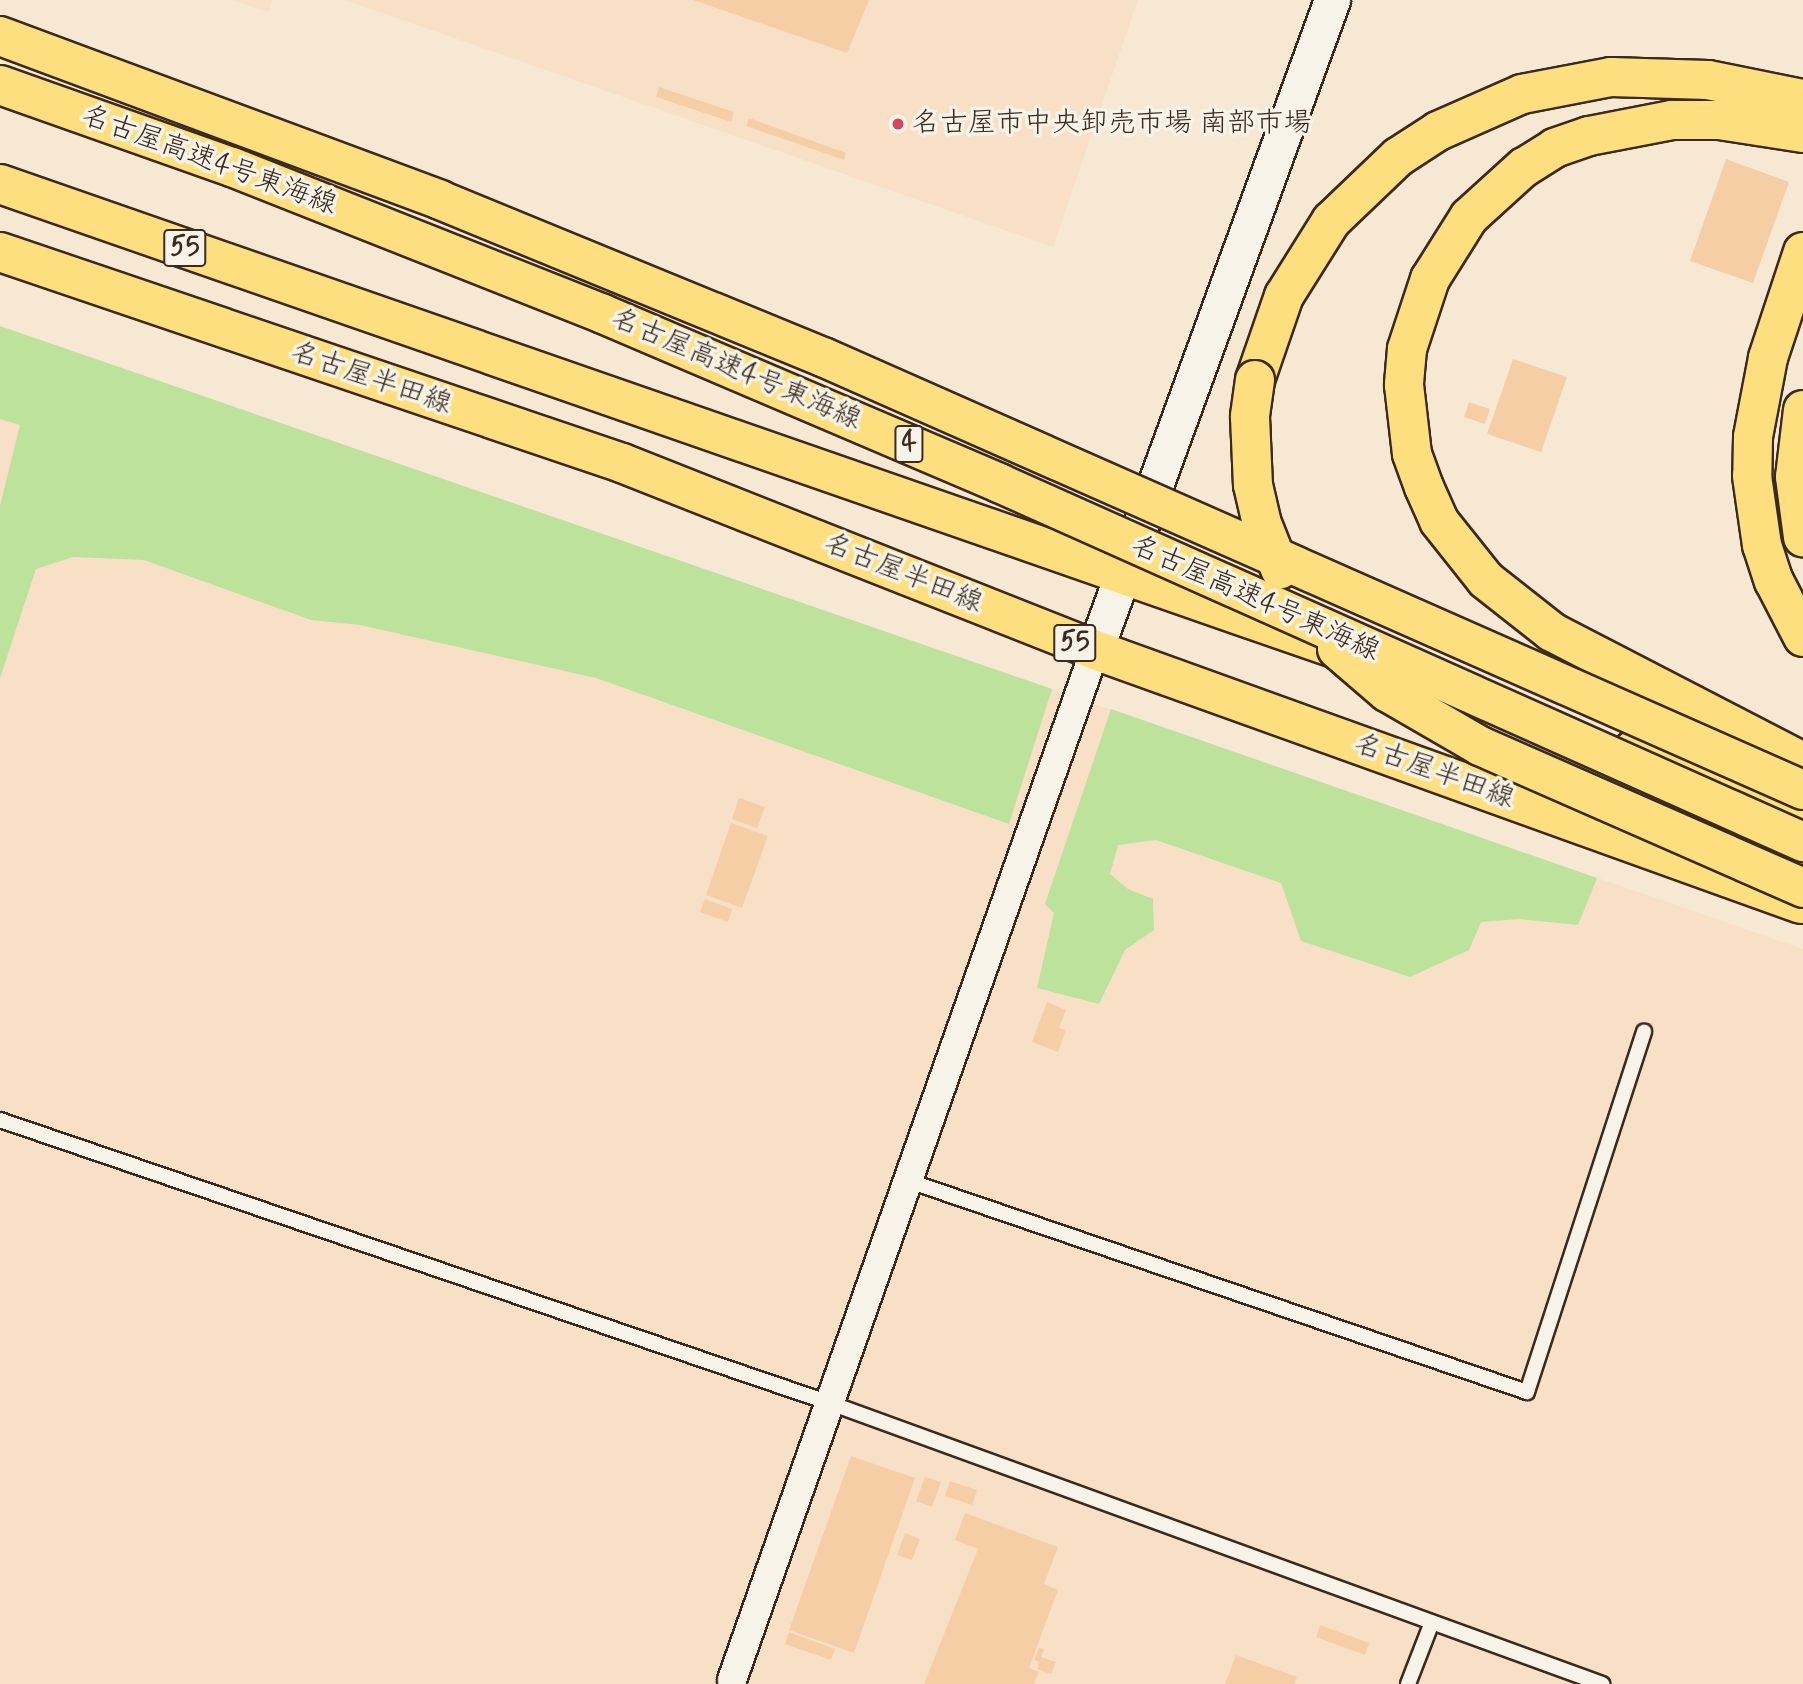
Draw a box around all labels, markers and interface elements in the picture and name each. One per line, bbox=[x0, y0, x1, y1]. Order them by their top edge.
street label: 名古屋高速4号東海線 bbox=[77, 99, 341, 223]
place label: 名古屋市中央卸売市場 南部市場 bbox=[912, 107, 1312, 141]
marker: 名古屋市中央卸売市場 南部市場 bbox=[890, 116, 906, 132]
road number: 55 bbox=[162, 226, 208, 270]
street label: 名古屋高速4号東海線 bbox=[606, 302, 866, 438]
street label: 名古屋半田線 bbox=[286, 336, 456, 422]
road number: 4 bbox=[893, 422, 925, 466]
street label: 名古屋半田線 bbox=[819, 527, 987, 621]
street label: 名古屋高速4号東海線 bbox=[1126, 529, 1384, 669]
road number: 55 bbox=[1052, 621, 1098, 666]
street label: 名古屋半田線 bbox=[1349, 727, 1519, 817]

